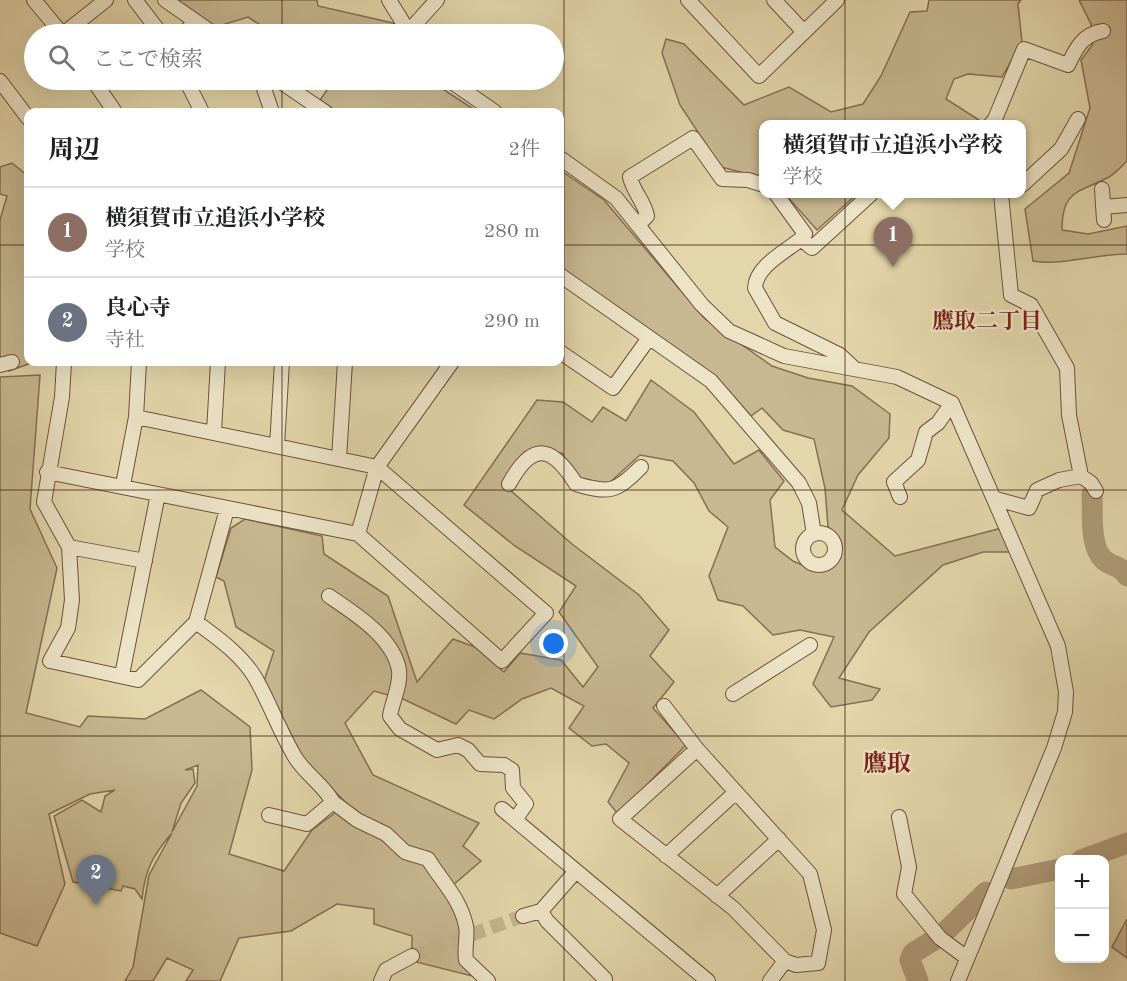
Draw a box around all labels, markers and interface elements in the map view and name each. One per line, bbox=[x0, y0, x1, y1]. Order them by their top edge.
search box bbox=[24, 24, 564, 90]
icon: search bbox=[45, 41, 78, 74]
text: ここで検索 bbox=[93, 49, 203, 71]
popup bbox=[759, 120, 1026, 198]
text: 横須賀市立追浜小学校 bbox=[782, 135, 1003, 157]
text: 周辺 bbox=[48, 138, 100, 164]
text: 2件 bbox=[508, 140, 540, 160]
text: 学校 bbox=[782, 168, 822, 188]
text: 横須賀市立追浜小学校 bbox=[105, 208, 325, 230]
pin: 1 bbox=[874, 218, 912, 267]
text: 1 bbox=[62, 222, 73, 242]
text: 280 m bbox=[484, 222, 540, 242]
text: 学校 bbox=[105, 241, 145, 261]
text: 良心寺 bbox=[105, 298, 171, 320]
district label: 鷹取二丁目 bbox=[932, 309, 1042, 333]
text: 2 bbox=[62, 312, 73, 332]
text: 290 m bbox=[484, 312, 540, 332]
text: 寺社 bbox=[105, 331, 145, 351]
your location bbox=[539, 629, 568, 658]
district label: 鷹取 bbox=[863, 750, 911, 777]
map controls bbox=[1055, 855, 1109, 963]
button: + bbox=[1055, 855, 1109, 909]
pin: 2 bbox=[76, 856, 116, 905]
button: − bbox=[1055, 909, 1109, 963]

